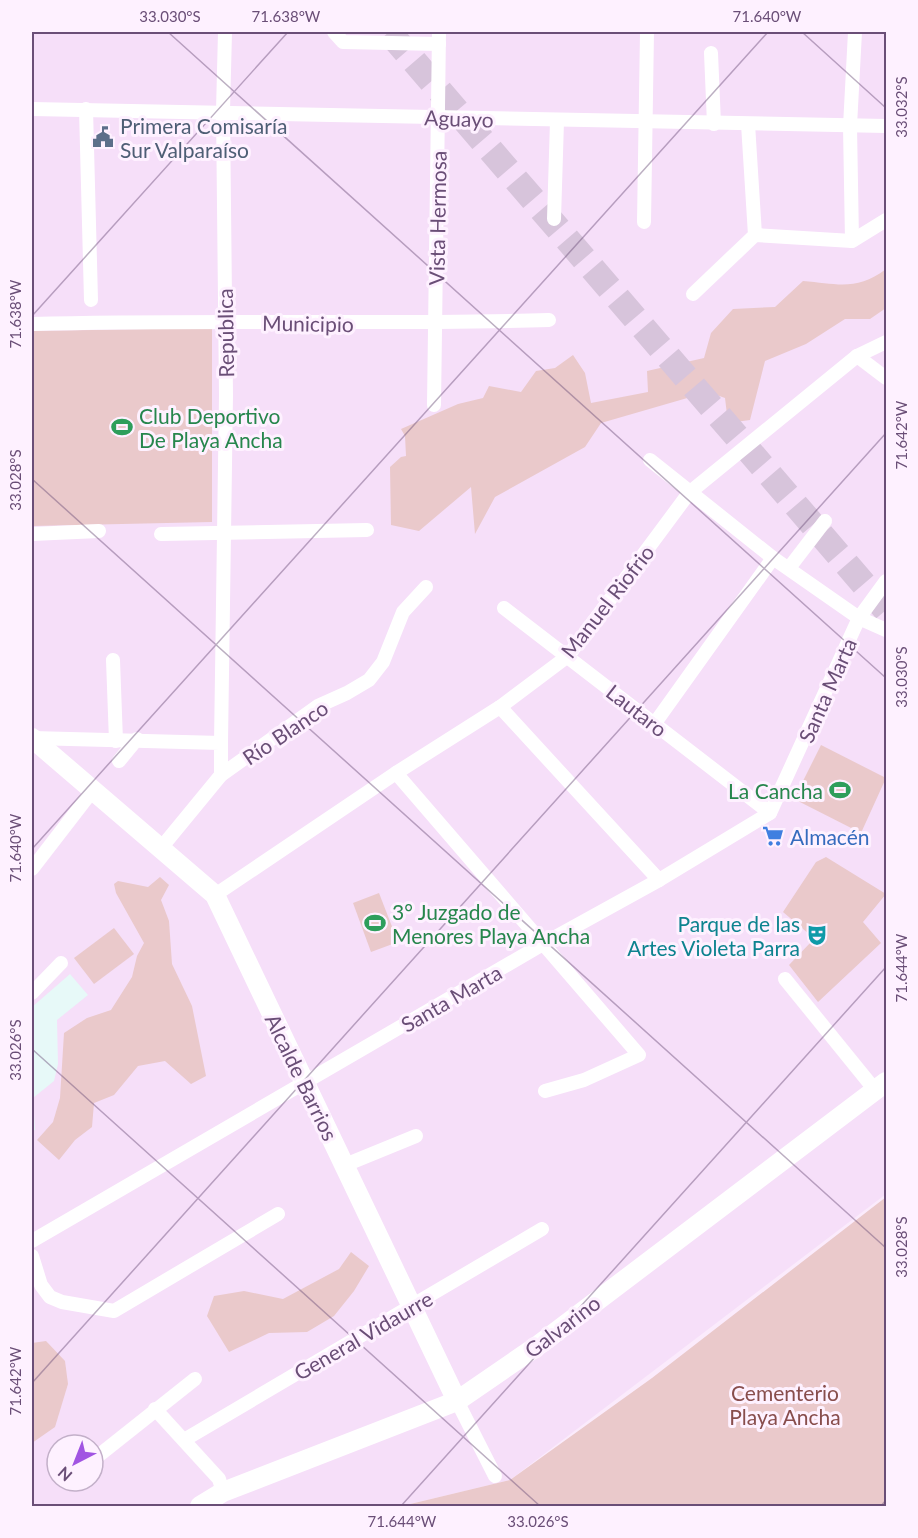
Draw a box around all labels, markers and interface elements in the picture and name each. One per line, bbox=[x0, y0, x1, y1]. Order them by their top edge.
text: 33.030°S bbox=[139, 7, 201, 25]
text: 71.638°W bbox=[252, 7, 321, 25]
text: 71.640°W bbox=[733, 7, 802, 25]
text: 33.032°S bbox=[892, 76, 910, 138]
street label: Aguayo bbox=[424, 104, 494, 132]
place label: Primera Comisaría Sur Valparaíso bbox=[120, 113, 287, 162]
public building icon: Primera Comisaría Sur Valparaíso bbox=[91, 125, 115, 149]
street label: Vista Hermosa bbox=[423, 150, 451, 286]
text: 71.638°W bbox=[6, 279, 24, 348]
street label: República bbox=[212, 288, 238, 378]
street label: Municipio bbox=[262, 310, 354, 336]
text: 71.642°W bbox=[892, 400, 910, 469]
place label: Club Deportivo De Playa Ancha bbox=[139, 403, 283, 452]
sports icon: Club Deportivo De Playa Ancha bbox=[110, 415, 134, 439]
text: 33.028°S bbox=[6, 449, 24, 511]
street label: Manuel Riofrio bbox=[555, 540, 659, 662]
street label: Santa Marta bbox=[793, 634, 861, 746]
text: 33.030°S bbox=[892, 646, 910, 708]
street label: Lautaro bbox=[602, 679, 672, 741]
street label: Río Blanco bbox=[238, 694, 333, 770]
place label: La Cancha bbox=[728, 778, 823, 803]
sports icon: La Cancha bbox=[828, 778, 852, 802]
text: 71.640°W bbox=[6, 813, 24, 882]
supermarket icon: Almacén bbox=[761, 824, 785, 848]
place label: Almacén bbox=[790, 824, 870, 849]
place label: 3° Juzgado de Menores Playa Ancha bbox=[392, 899, 590, 948]
sports icon: 3° Juzgado de Menores Playa Ancha bbox=[363, 911, 387, 935]
place label: Parque de las Artes Violeta Parra bbox=[627, 911, 800, 960]
theatre icon: Parque de las Artes Violeta Parra bbox=[805, 923, 829, 947]
text: 71.644°W bbox=[892, 933, 910, 1002]
street label: Santa Marta bbox=[396, 959, 506, 1037]
street label: Alcalde Barrios bbox=[261, 1010, 343, 1144]
text: 33.026°S bbox=[6, 1019, 24, 1081]
text: 33.028°S bbox=[892, 1216, 910, 1278]
street label: General Vidaurre bbox=[289, 1285, 437, 1385]
street label: Galvarino bbox=[519, 1289, 605, 1362]
text: 71.642°W bbox=[6, 1346, 24, 1415]
park label: Cementerio Playa Ancha bbox=[729, 1380, 841, 1429]
north arrow bbox=[45, 1433, 105, 1493]
text: N bbox=[54, 1463, 76, 1486]
text: 71.644°W bbox=[368, 1512, 437, 1530]
text: 33.026°S bbox=[507, 1512, 569, 1530]

